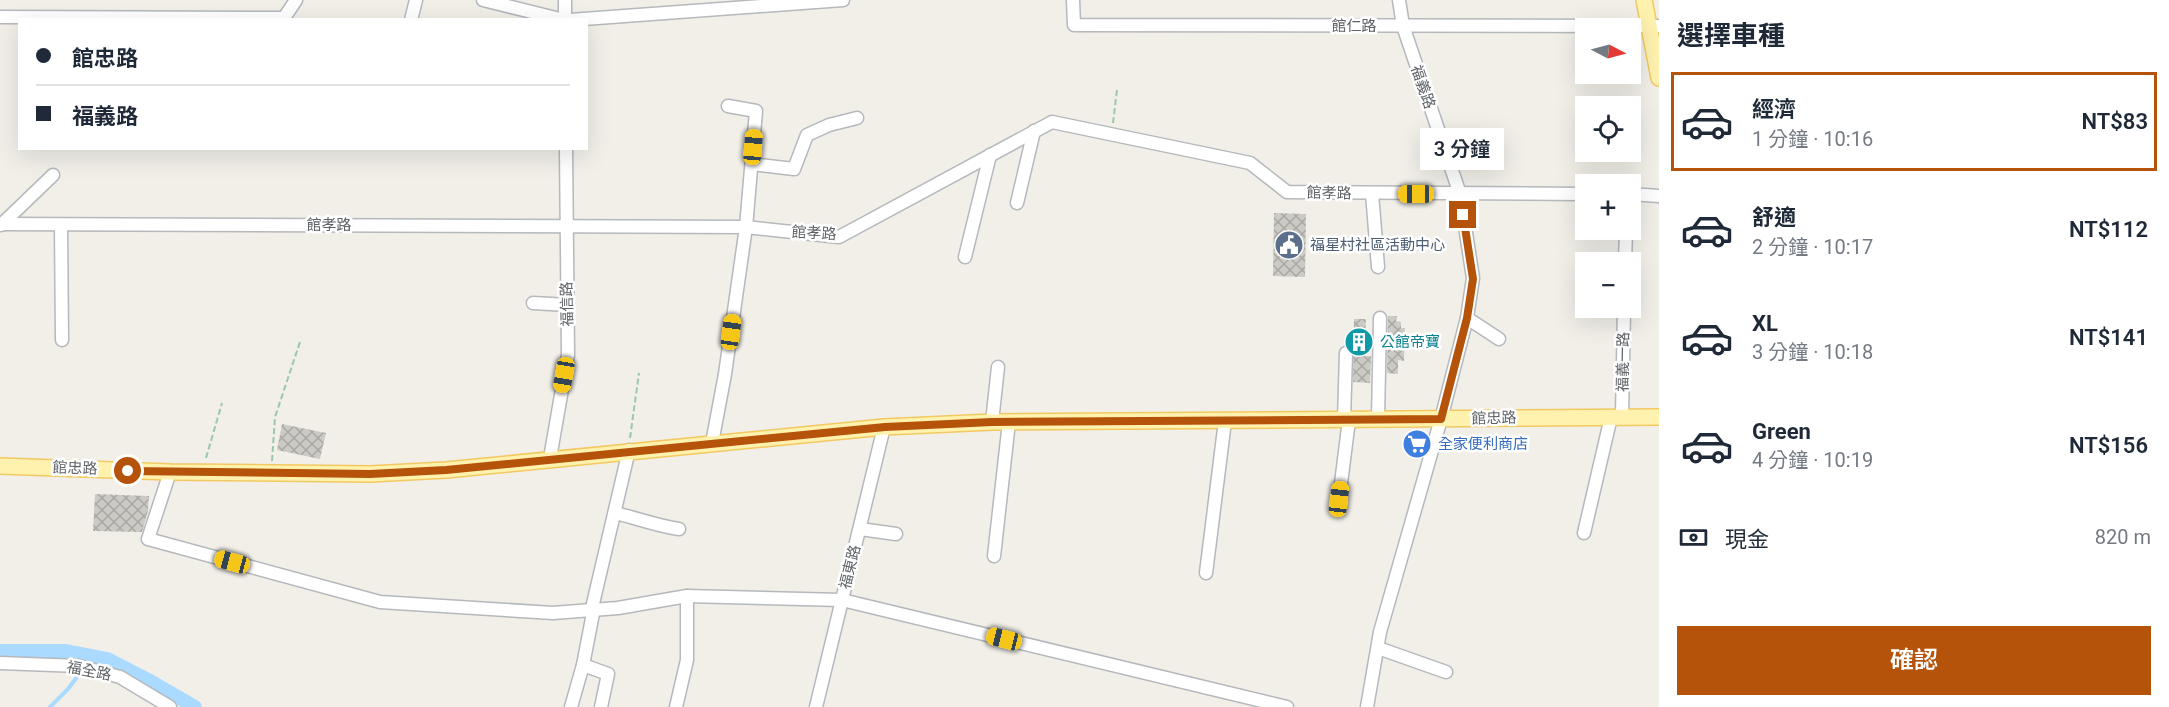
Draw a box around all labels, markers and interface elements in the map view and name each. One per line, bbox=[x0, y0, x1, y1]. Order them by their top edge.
street label: 館仁路 bbox=[1331, 17, 1377, 35]
north arrow bbox=[1575, 18, 1641, 84]
map controls bbox=[1575, 18, 1641, 318]
text: 選擇車種 bbox=[1677, 20, 1785, 52]
text: 館忠路 bbox=[72, 46, 138, 71]
street label: 福義路 bbox=[1407, 63, 1439, 111]
icon: car bbox=[1680, 95, 1734, 149]
button: locate bbox=[1575, 96, 1641, 162]
text: 經濟 bbox=[1752, 97, 1796, 122]
text: 福義路 bbox=[72, 104, 138, 129]
text: NT$83 bbox=[2082, 109, 2148, 134]
text: 1 分鐘 · 10:16 bbox=[1752, 127, 1873, 151]
car bbox=[742, 128, 764, 166]
callout: 3 分鐘 bbox=[1421, 128, 1505, 170]
text: 3 分鐘 bbox=[1434, 137, 1490, 161]
button: + bbox=[1575, 174, 1641, 240]
street label: 館孝路 bbox=[1306, 184, 1352, 202]
car bbox=[1398, 185, 1434, 203]
route end bbox=[1449, 201, 1476, 228]
icon: car bbox=[1680, 203, 1734, 257]
text: 舒適 bbox=[1752, 205, 1796, 230]
street label: 館孝路 bbox=[306, 216, 352, 234]
text: NT$112 bbox=[2069, 217, 2148, 242]
street label: 館孝路 bbox=[791, 223, 837, 243]
public building icon: 福星村社區活動中心 bbox=[1273, 229, 1305, 261]
text: 2 分鐘 · 10:17 bbox=[1752, 235, 1873, 259]
place label: 福星村社區活動中心 bbox=[1310, 236, 1445, 254]
button: − bbox=[1575, 252, 1641, 318]
street label: 福信路 bbox=[558, 281, 576, 327]
icon: car bbox=[1680, 311, 1734, 365]
text: XL bbox=[1752, 311, 1778, 336]
car bbox=[720, 313, 742, 351]
text: NT$141 bbox=[2069, 325, 2148, 350]
building icon: 公館帝寶 bbox=[1343, 326, 1375, 358]
street label: 福義一路 bbox=[1613, 332, 1633, 392]
place label: 公館帝寶 bbox=[1380, 333, 1440, 351]
text: 3 分鐘 · 10:18 bbox=[1752, 340, 1873, 364]
car bbox=[552, 356, 576, 394]
street label: 館忠路 bbox=[1471, 409, 1517, 427]
icon: car bbox=[1680, 419, 1734, 473]
text: Green bbox=[1752, 419, 1811, 444]
supermarket icon: 全家便利商店 bbox=[1401, 428, 1433, 460]
text: NT$156 bbox=[2069, 433, 2148, 458]
place label: 全家便利商店 bbox=[1438, 435, 1528, 453]
text: 4 分鐘 · 10:19 bbox=[1752, 448, 1873, 472]
route start bbox=[114, 457, 141, 484]
street label: 館忠路 bbox=[52, 458, 98, 478]
car bbox=[1328, 480, 1350, 518]
icon: cash bbox=[1677, 521, 1710, 554]
text: 820 m bbox=[2095, 525, 2151, 549]
text: 現金 bbox=[1725, 527, 1769, 552]
street label: 福東路 bbox=[836, 543, 864, 591]
car bbox=[212, 549, 252, 575]
car bbox=[984, 626, 1024, 652]
button: 確認 bbox=[1677, 626, 2151, 695]
street label: 福全路 bbox=[65, 658, 113, 684]

